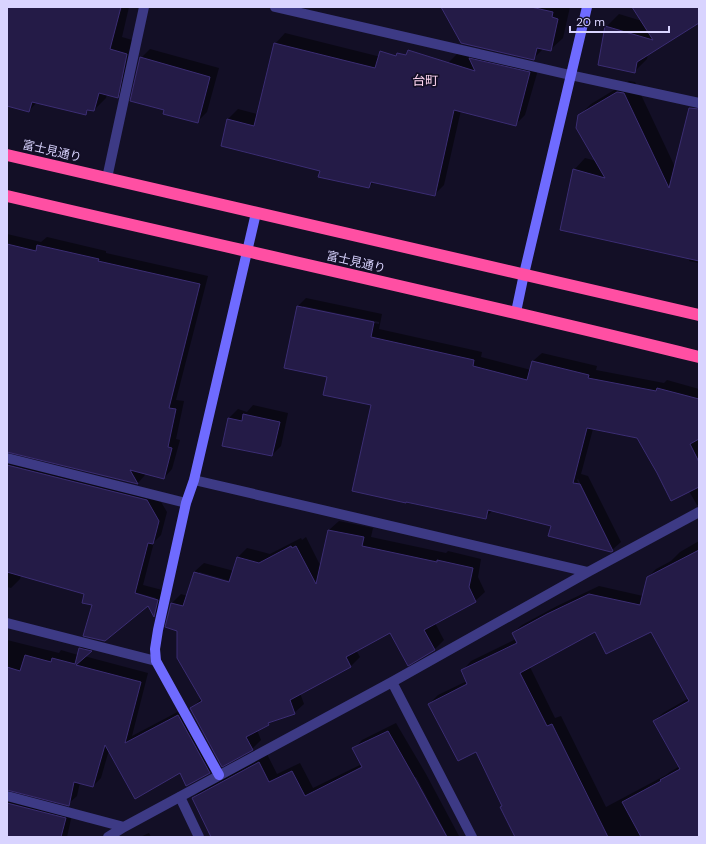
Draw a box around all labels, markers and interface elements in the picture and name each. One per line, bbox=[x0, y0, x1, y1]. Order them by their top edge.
scale bar bbox=[570, 8, 669, 34]
text: 20 m bbox=[576, 14, 605, 30]
district label: 台町 bbox=[412, 72, 438, 89]
street label: 富士見通り bbox=[21, 136, 83, 166]
street label: 富士見通り bbox=[325, 247, 387, 277]

